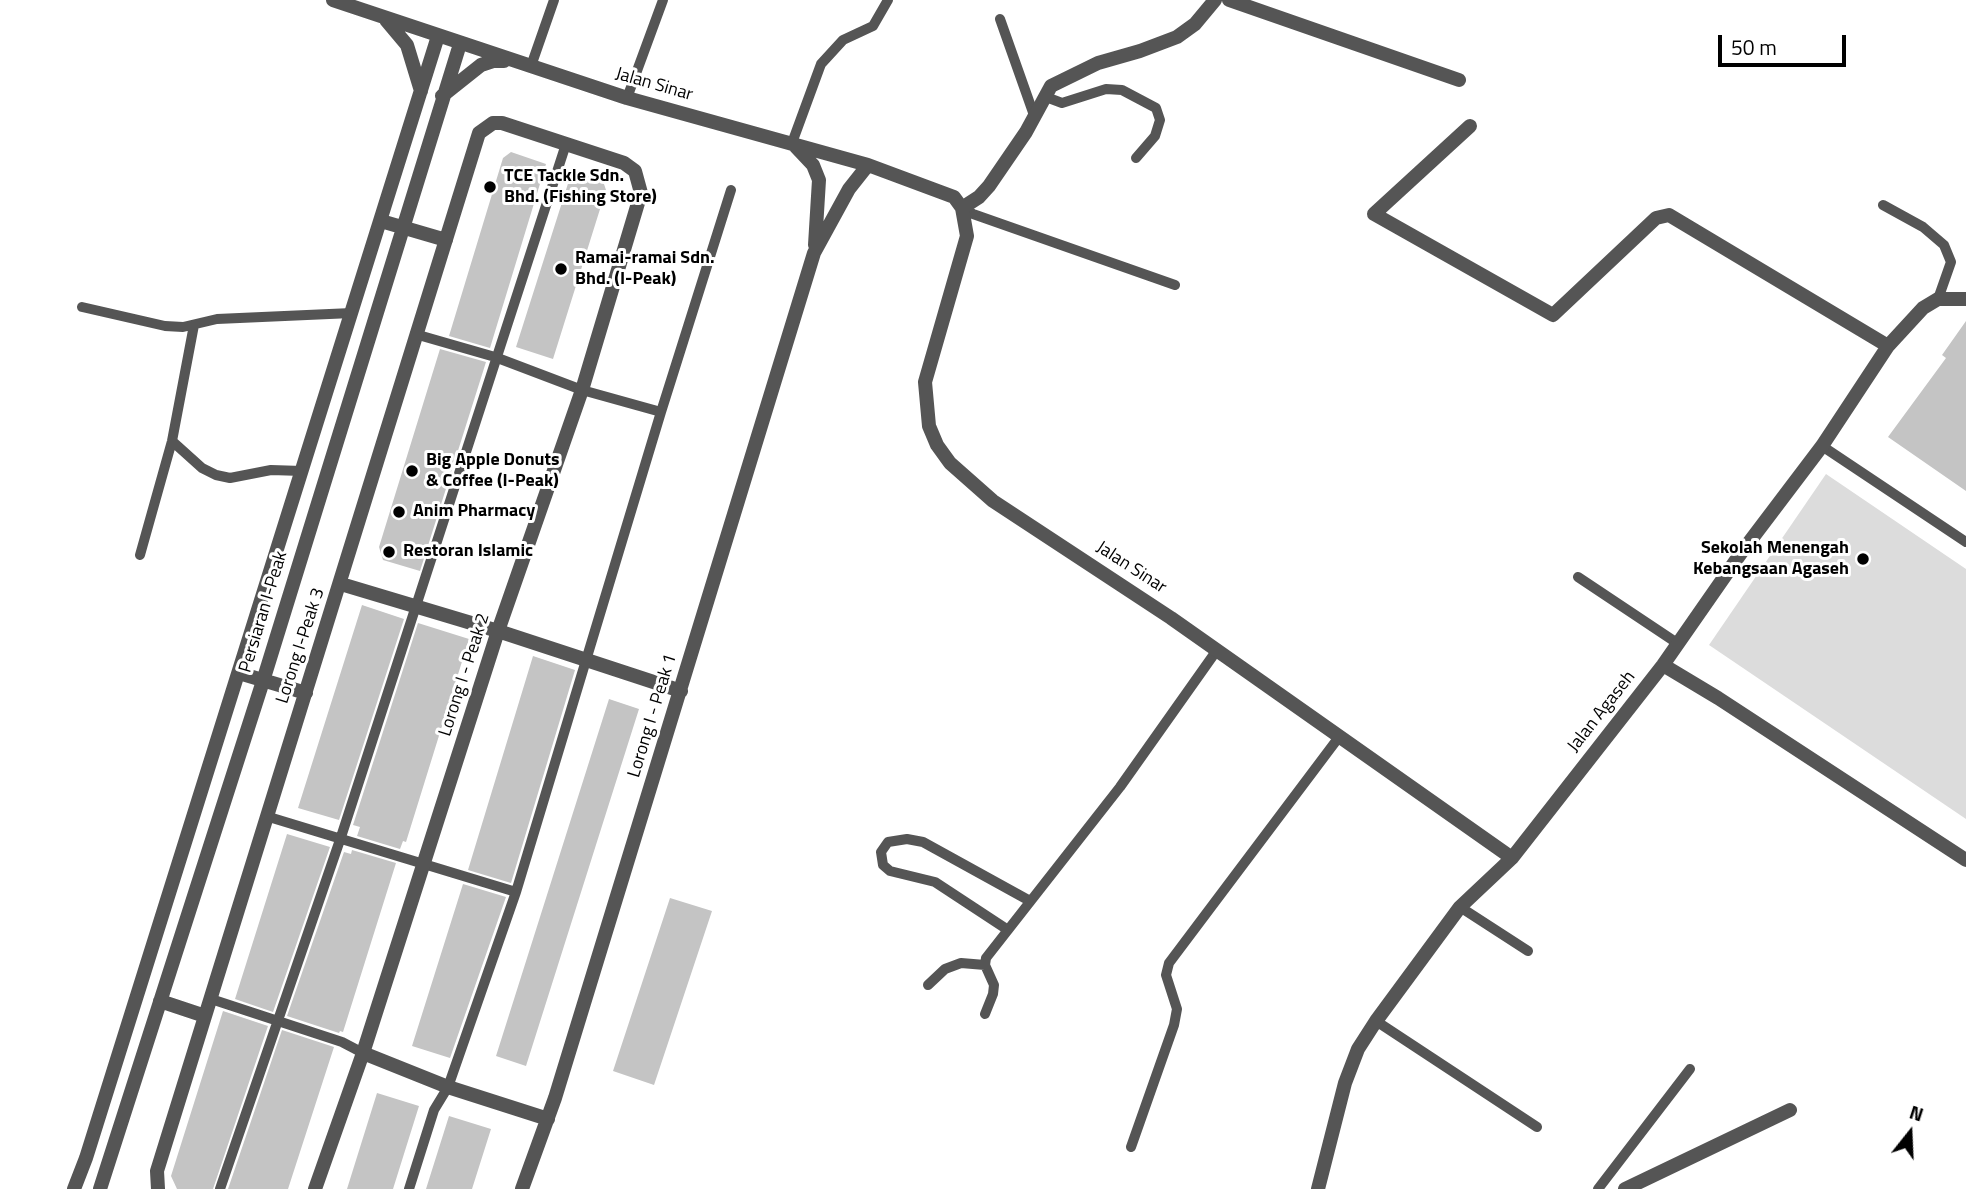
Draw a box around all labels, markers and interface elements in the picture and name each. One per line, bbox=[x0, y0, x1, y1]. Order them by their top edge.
scale bar bbox=[1721, 21, 1849, 65]
text: 50 m bbox=[1731, 31, 1777, 63]
street label: Jalan Sinar bbox=[613, 64, 695, 106]
place label: TCE Tackle Sdn. Bhd. (Fishing Store) bbox=[504, 166, 657, 208]
marker: TCE Tackle Sdn. Bhd. (Fishing Store) bbox=[482, 179, 498, 195]
place label: Ramai-ramai Sdn. Bhd. (I-Peak) bbox=[575, 248, 715, 290]
marker: Ramai-ramai Sdn. Bhd. (I-Peak) bbox=[553, 261, 569, 277]
place label: Big Apple Donuts & Coffee (I-Peak) bbox=[426, 450, 560, 492]
marker: Big Apple Donuts & Coffee (I-Peak) bbox=[404, 463, 420, 479]
place label: Anim Pharmacy bbox=[413, 501, 535, 523]
marker: Anim Pharmacy bbox=[391, 504, 407, 520]
street label: Jalan Sinar bbox=[1092, 537, 1170, 599]
place label: Sekolah Menengah Kebangsaan Agaseh bbox=[1693, 538, 1849, 580]
place label: Restoran Islamic bbox=[403, 541, 533, 563]
marker: Restoran Islamic bbox=[381, 544, 397, 560]
street label: Persiaran I-Peak bbox=[235, 549, 293, 675]
marker: Sekolah Menengah Kebangsaan Agaseh bbox=[1855, 551, 1871, 567]
street label: Lorong I-Peak 3 bbox=[272, 586, 330, 706]
street label: Lorong I - Peak 2 bbox=[435, 611, 495, 739]
street label: Lorong I - Peak 1 bbox=[624, 652, 682, 780]
street label: Jalan Agaseh bbox=[1564, 667, 1640, 757]
text: N bbox=[1906, 1097, 1927, 1128]
north arrow bbox=[1875, 1098, 1945, 1168]

